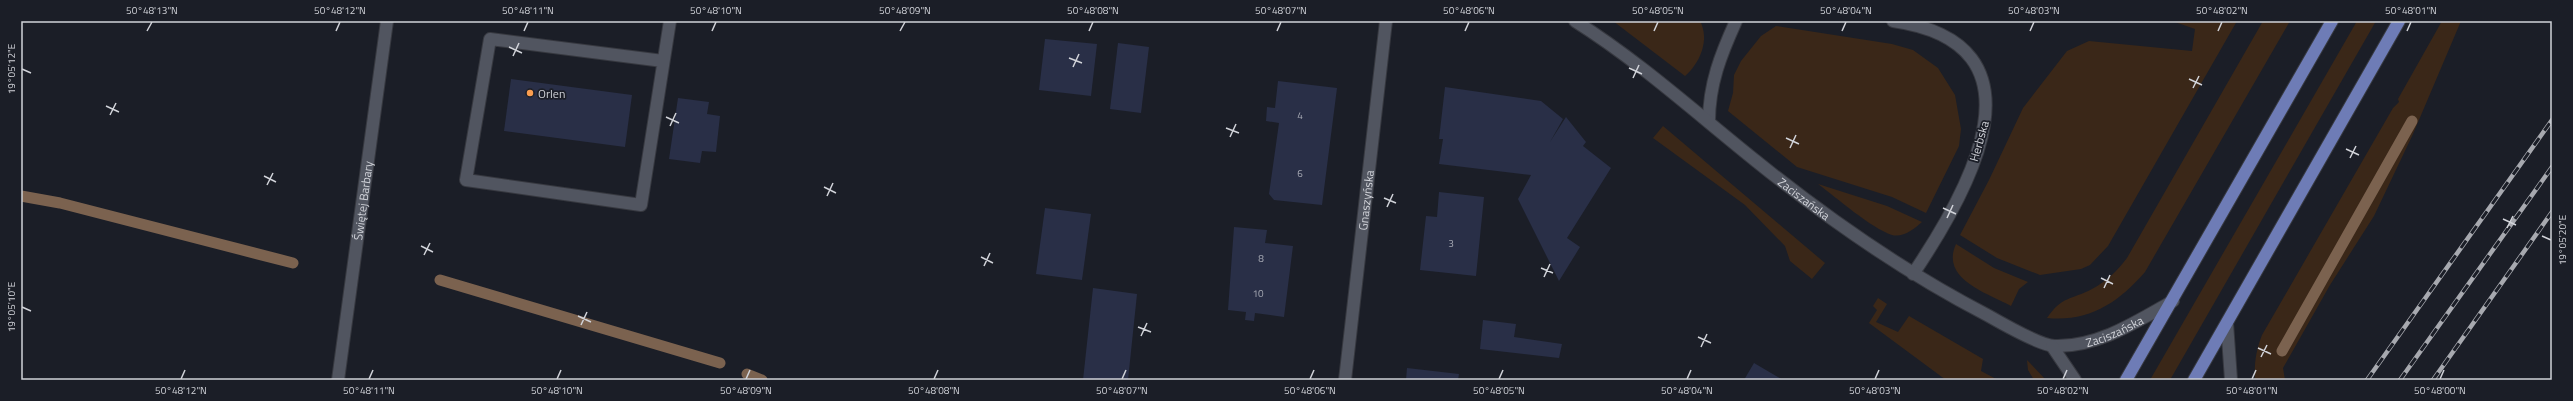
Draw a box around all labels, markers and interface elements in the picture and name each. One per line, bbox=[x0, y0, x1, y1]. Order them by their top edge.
text: 50°48'13"N bbox=[126, 3, 178, 18]
text: 50°48'12"N bbox=[314, 3, 366, 18]
text: 50°48'11"N bbox=[502, 3, 554, 18]
text: 50°48'10"N bbox=[690, 3, 742, 18]
text: 50°48'09"N bbox=[879, 3, 931, 18]
text: 50°48'08"N bbox=[1067, 3, 1119, 18]
text: 50°48'07"N bbox=[1255, 3, 1307, 18]
text: 50°48'06"N bbox=[1443, 3, 1495, 18]
text: 50°48'05"N bbox=[1632, 3, 1684, 18]
text: 50°48'04"N bbox=[1820, 3, 1872, 18]
text: 50°48'03"N bbox=[2008, 3, 2060, 18]
text: 50°48'02"N bbox=[2196, 3, 2248, 18]
text: 50°48'01"N bbox=[2385, 3, 2437, 18]
text: 19°05'12"E bbox=[4, 43, 19, 94]
place label: Orlen bbox=[538, 84, 565, 103]
marker: Orlen bbox=[525, 88, 535, 98]
house number: 4 bbox=[1297, 108, 1303, 123]
street label: Herbska bbox=[1964, 118, 1994, 164]
street label: Świętej Barbary bbox=[348, 160, 377, 241]
house number: 6 bbox=[1297, 166, 1303, 181]
street label: Gnaszyńska bbox=[1353, 169, 1378, 231]
street label: Zaciszańska bbox=[1774, 172, 1834, 224]
text: 19°05'20"E bbox=[2555, 214, 2570, 265]
house number: 3 bbox=[1448, 236, 1454, 251]
house number: 8 bbox=[1258, 251, 1264, 266]
text: 19°05'10"E bbox=[4, 281, 19, 332]
house number: 10 bbox=[1252, 286, 1264, 301]
street label: Zaciszańska bbox=[2083, 310, 2147, 352]
text: 50°48'12"N bbox=[155, 383, 207, 398]
text: 50°48'11"N bbox=[343, 383, 395, 398]
text: 50°48'10"N bbox=[531, 383, 583, 398]
text: 50°48'09"N bbox=[720, 383, 772, 398]
text: 50°48'08"N bbox=[908, 383, 960, 398]
text: 50°48'07"N bbox=[1096, 383, 1148, 398]
text: 50°48'06"N bbox=[1284, 383, 1336, 398]
text: 50°48'05"N bbox=[1473, 383, 1525, 398]
text: 50°48'04"N bbox=[1661, 383, 1713, 398]
text: 50°48'03"N bbox=[1849, 383, 1901, 398]
text: 50°48'02"N bbox=[2037, 383, 2089, 398]
text: 50°48'01"N bbox=[2226, 383, 2278, 398]
text: 50°48'00"N bbox=[2414, 383, 2466, 398]

